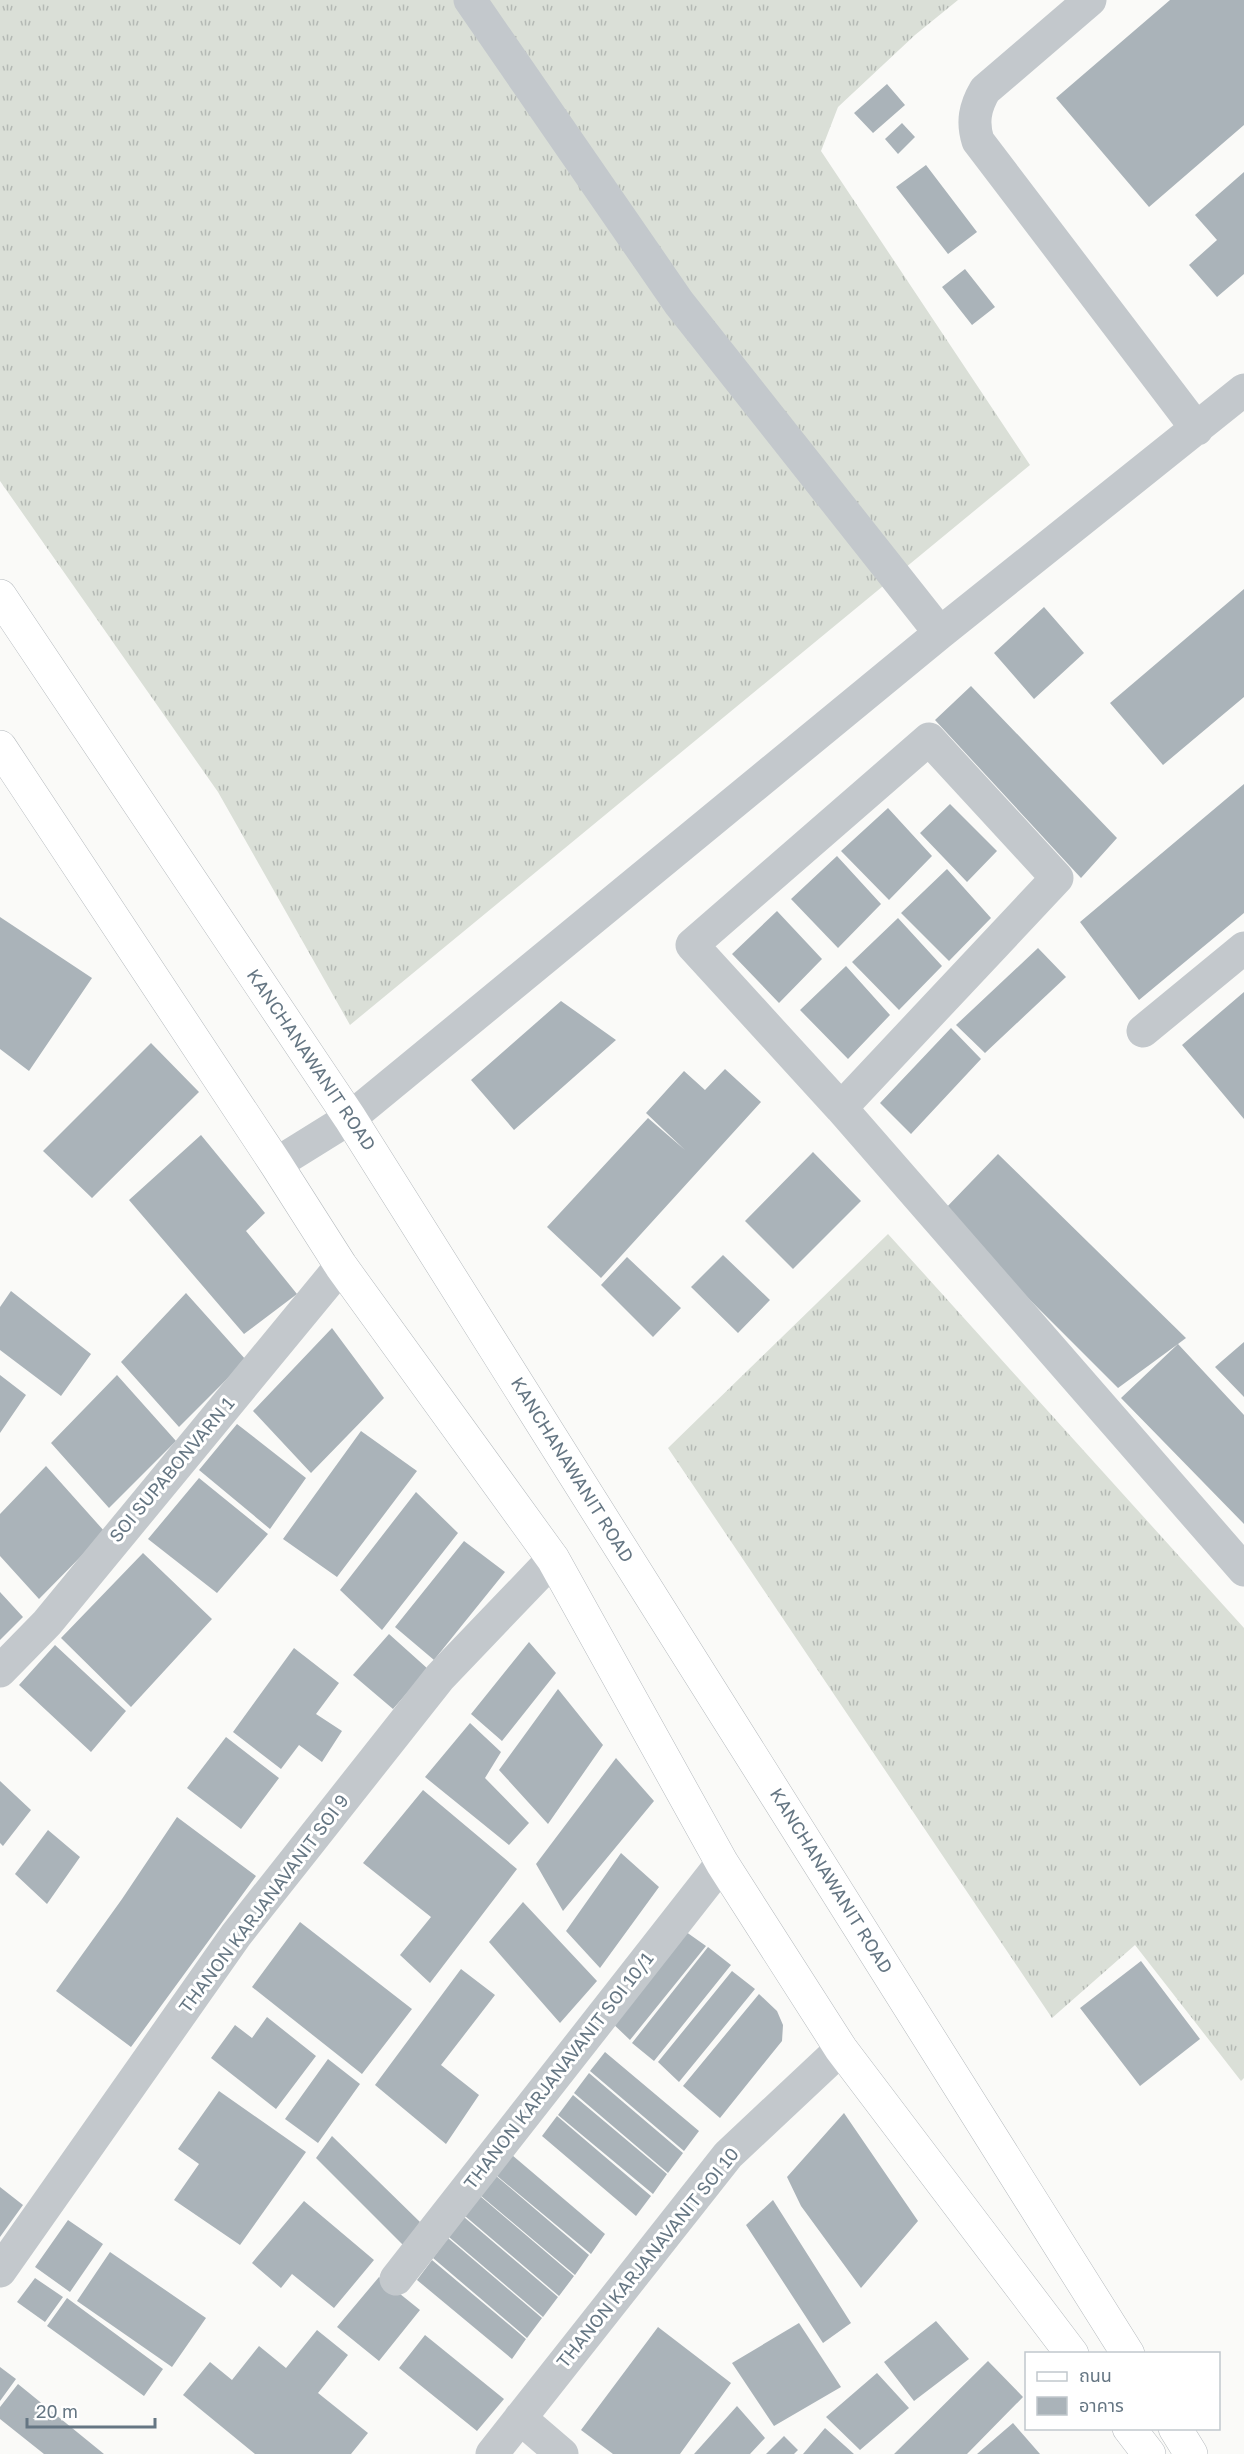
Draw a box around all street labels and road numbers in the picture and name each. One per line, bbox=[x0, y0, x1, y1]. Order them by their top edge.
street label: KANCHANAWANIT ROAD bbox=[243, 964, 381, 1154]
street label: KANCHANAWANIT ROAD bbox=[507, 1373, 639, 1566]
street label: SOI SUPABONVARN 1 bbox=[104, 1392, 239, 1546]
street label: KANCHANAWANIT ROAD bbox=[766, 1784, 898, 1977]
street label: THANON KARJANAVANIT SOI 9 bbox=[174, 1790, 353, 2017]
street label: THANON KARJANAVANIT SOI 10/1 bbox=[459, 1947, 658, 2193]
street label: THANON KARJANAVANIT SOI 10 bbox=[552, 2143, 743, 2372]

